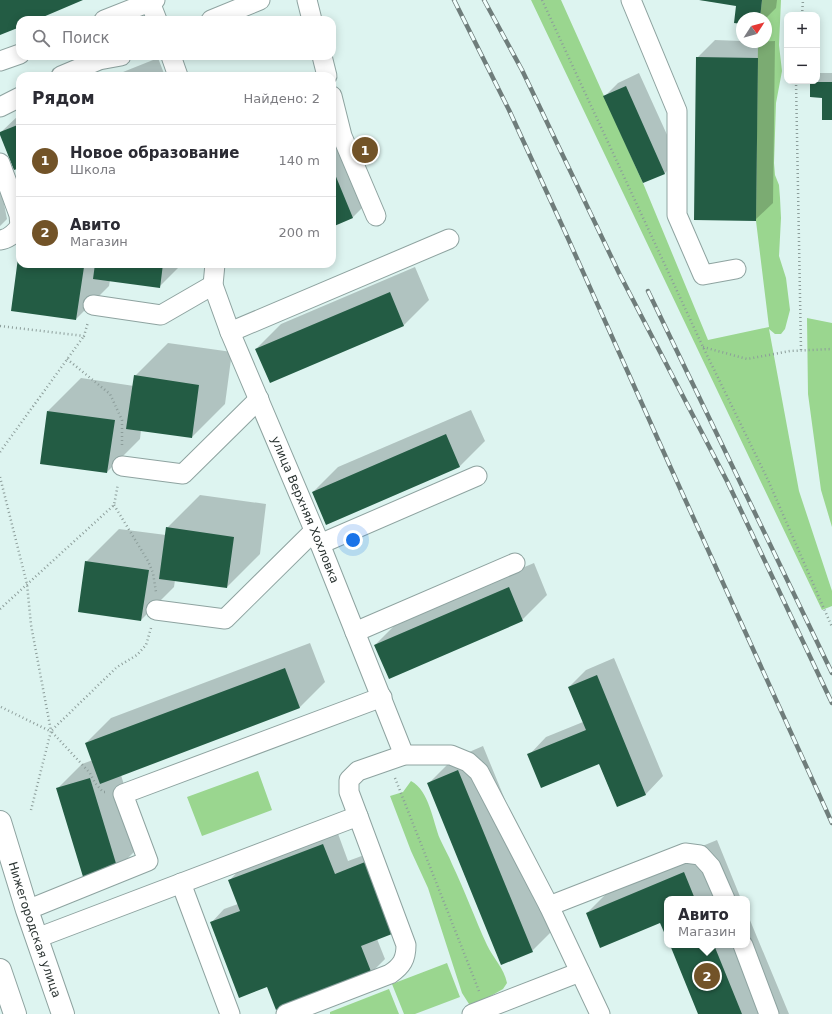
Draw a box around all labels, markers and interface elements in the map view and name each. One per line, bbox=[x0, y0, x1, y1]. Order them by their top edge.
north arrow bbox=[736, 12, 772, 48]
map controls bbox=[784, 12, 820, 84]
button: + bbox=[784, 12, 820, 48]
search box bbox=[16, 16, 336, 60]
icon: search bbox=[30, 27, 52, 49]
text: Поиск bbox=[62, 29, 110, 47]
button: − bbox=[784, 48, 820, 84]
text: Рядом bbox=[32, 88, 95, 108]
text: Найдено: 2 bbox=[244, 91, 320, 106]
pin: 1 bbox=[352, 135, 378, 165]
text: Новое образование bbox=[70, 144, 239, 162]
text: 1 bbox=[40, 153, 50, 168]
text: 140 m bbox=[278, 153, 320, 168]
text: Школа bbox=[70, 162, 116, 177]
text: Авито bbox=[70, 216, 121, 234]
text: 2 bbox=[40, 225, 50, 240]
text: 200 m bbox=[278, 225, 320, 240]
text: Магазин bbox=[70, 234, 128, 249]
street label: улица Верхняя Хохловка bbox=[268, 434, 342, 585]
your location bbox=[343, 530, 363, 550]
street label: Нижегородская улица bbox=[6, 860, 64, 999]
popup bbox=[664, 896, 750, 948]
text: Авито bbox=[678, 906, 729, 924]
text: Магазин bbox=[678, 924, 736, 939]
pin: 2 bbox=[694, 961, 720, 991]

